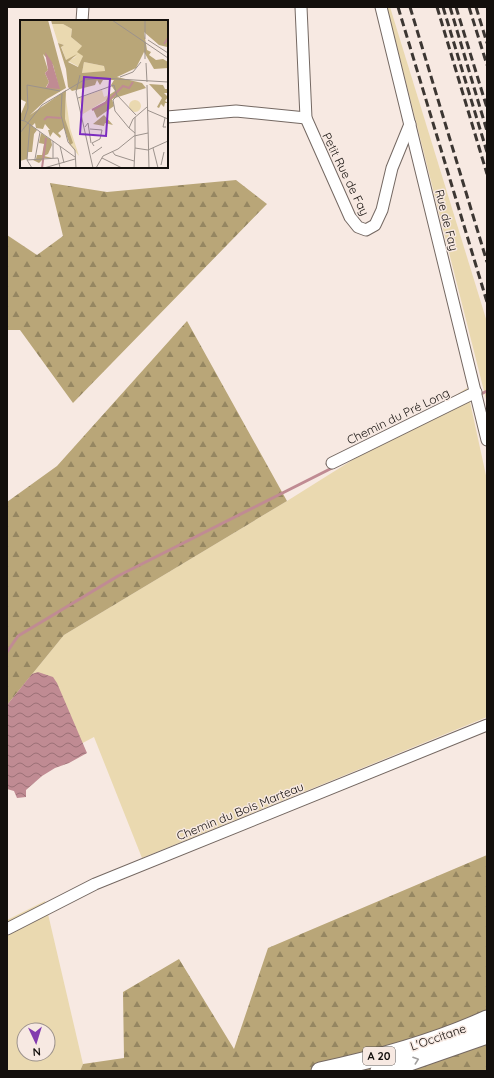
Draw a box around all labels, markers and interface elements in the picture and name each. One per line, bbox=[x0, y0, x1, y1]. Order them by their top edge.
inset map bbox=[20, 20, 168, 168]
street label: Petit Rue de Fay bbox=[319, 130, 373, 218]
street label: Rue de Fay bbox=[432, 188, 462, 252]
street label: Chemin du Pré Long bbox=[344, 385, 452, 447]
street label: Chemin du Bois Marteau bbox=[174, 779, 306, 843]
street label: L'Occitane bbox=[408, 1020, 468, 1054]
north arrow bbox=[16, 1022, 56, 1062]
text: N bbox=[32, 1045, 41, 1059]
road number: A 20 bbox=[363, 1047, 395, 1065]
one-way arrow bbox=[413, 1057, 420, 1065]

